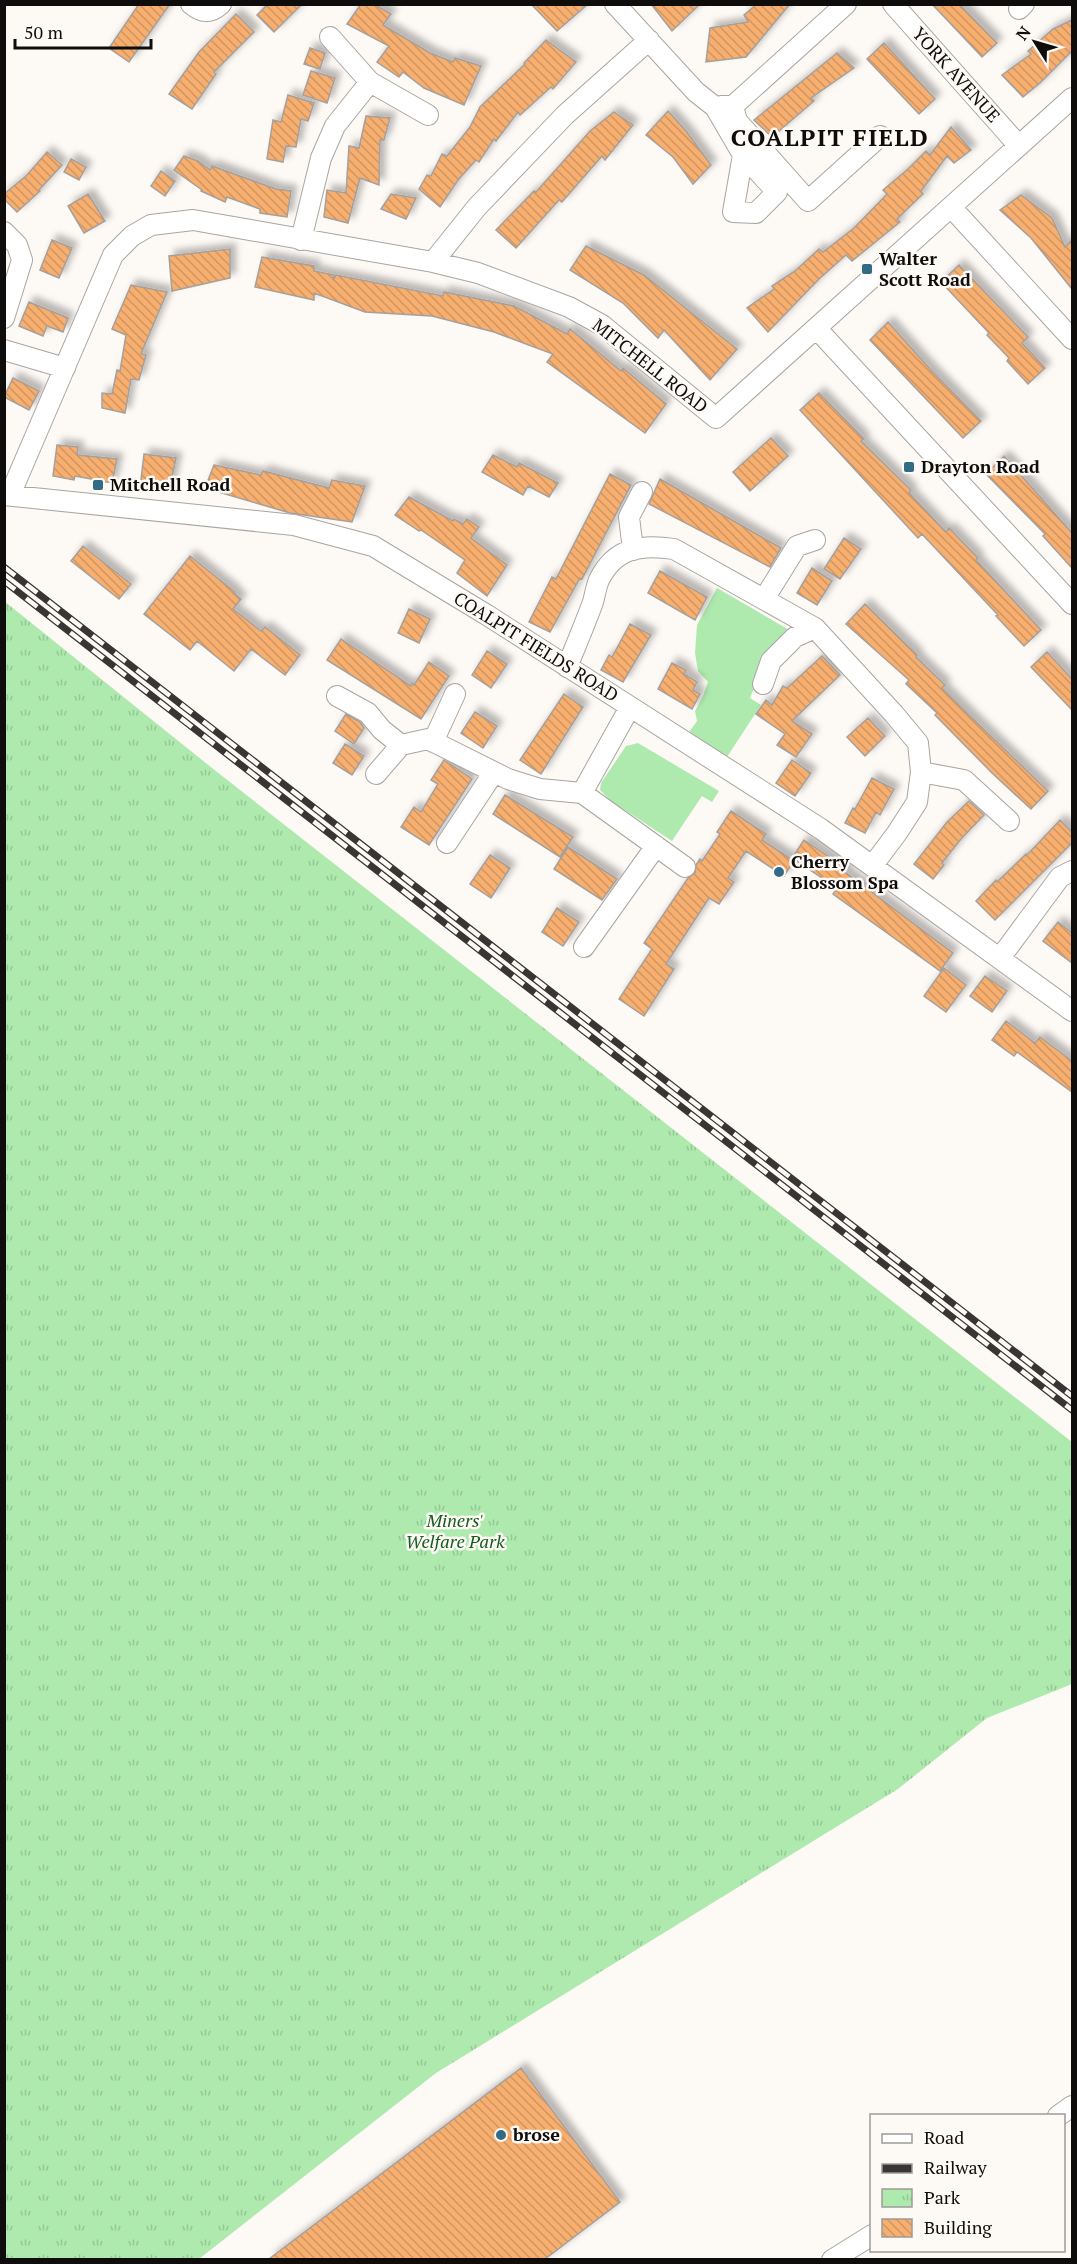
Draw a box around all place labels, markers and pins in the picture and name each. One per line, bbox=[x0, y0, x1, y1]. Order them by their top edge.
place label: Walter Scott Road bbox=[879, 246, 971, 291]
marker: Walter Scott Road bbox=[860, 262, 874, 276]
place label: Drayton Road bbox=[921, 454, 1040, 478]
marker: Drayton Road bbox=[902, 460, 916, 474]
place label: Mitchell Road bbox=[110, 472, 230, 496]
marker: Mitchell Road bbox=[91, 478, 105, 492]
place label: Cherry Blossom Spa bbox=[791, 849, 899, 894]
marker: Cherry Blossom Spa bbox=[772, 865, 786, 879]
place label: brose bbox=[512, 2122, 560, 2146]
marker: brose bbox=[494, 2128, 508, 2142]

